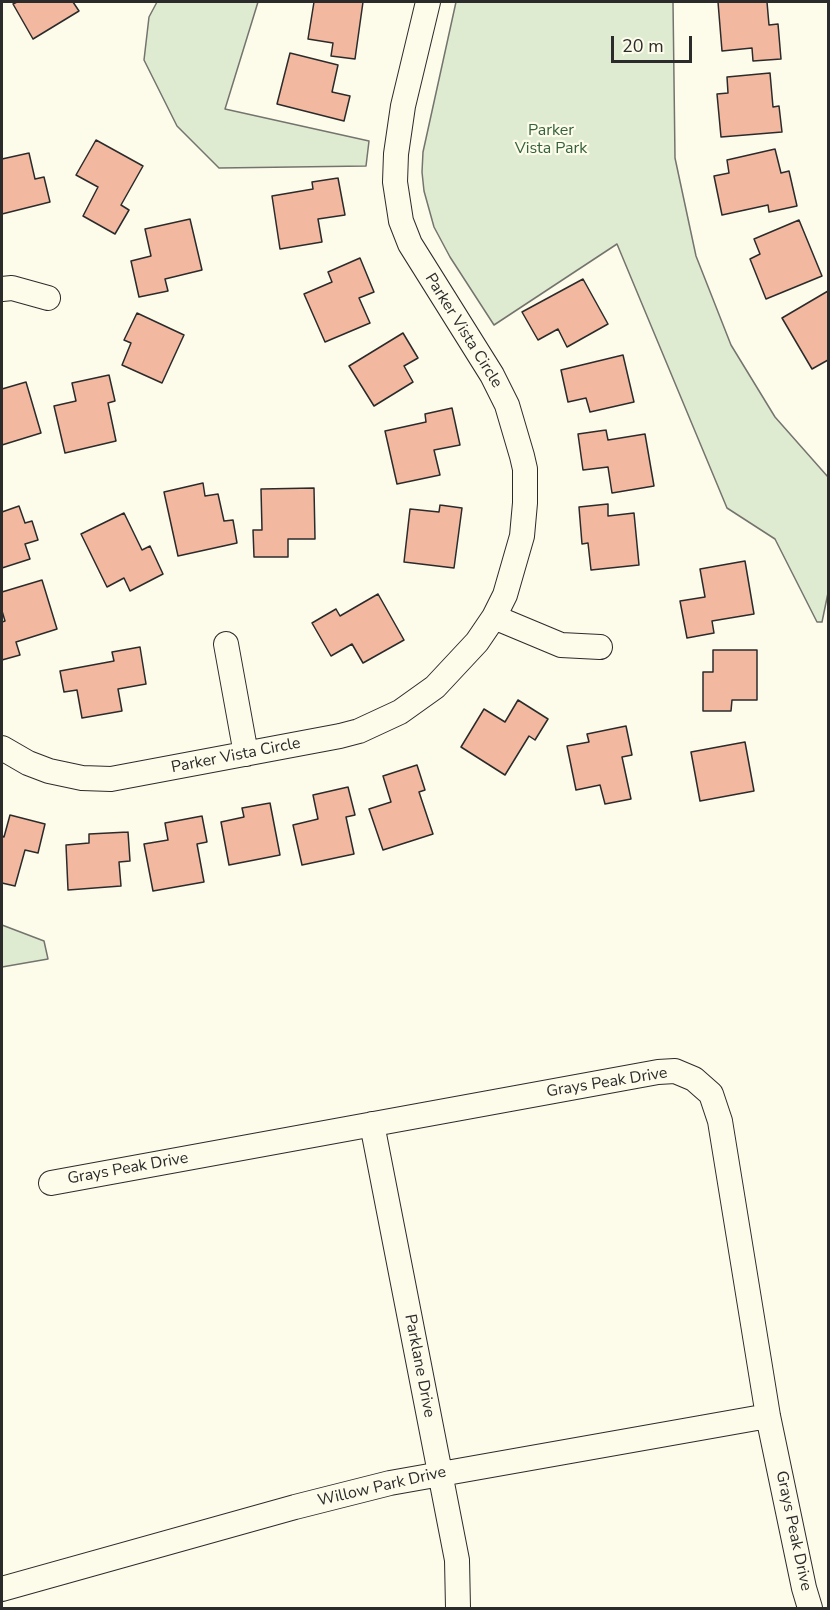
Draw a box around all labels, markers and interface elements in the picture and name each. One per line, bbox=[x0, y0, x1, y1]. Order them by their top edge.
scale bar bbox=[614, 24, 695, 62]
text: 20 m bbox=[622, 34, 664, 58]
park label: Parker Vista Park bbox=[515, 121, 587, 159]
street label: Parker Vista Circle bbox=[420, 270, 506, 392]
street label: Parker Vista Circle bbox=[170, 734, 302, 778]
street label: Grays Peak Drive bbox=[545, 1064, 669, 1102]
street label: Grays Peak Drive bbox=[66, 1149, 190, 1189]
street label: Parklane Drive bbox=[400, 1313, 438, 1419]
street label: Willow Park Drive bbox=[316, 1463, 448, 1511]
street label: Grays Peak Drive bbox=[771, 1469, 815, 1593]

